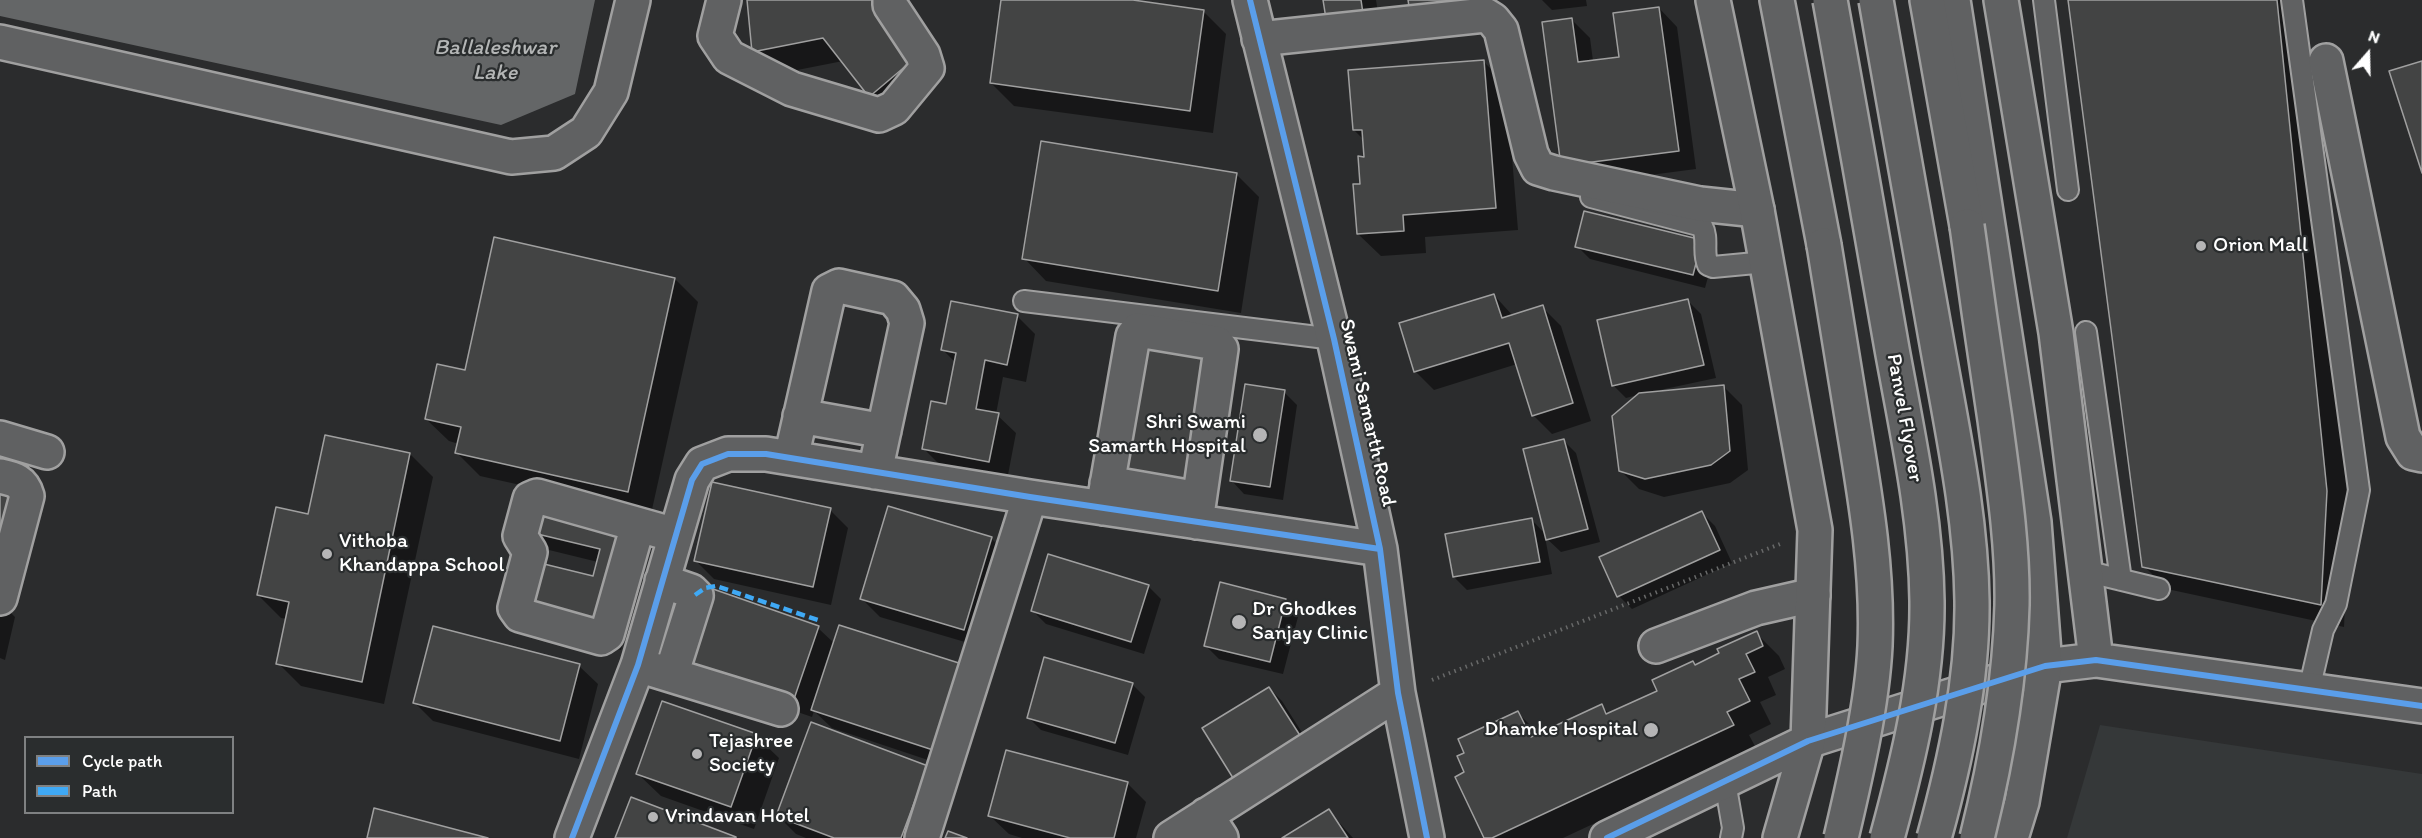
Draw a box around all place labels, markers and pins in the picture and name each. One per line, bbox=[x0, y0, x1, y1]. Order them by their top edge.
place label: Orion Mall bbox=[2213, 233, 2308, 259]
marker: Orion Mall bbox=[2194, 239, 2208, 253]
place label: Shri Swami Samarth Hospital bbox=[1088, 410, 1246, 460]
marker: Shri Swami Samarth Hospital bbox=[1251, 426, 1269, 444]
place label: Vithoba Khandappa School bbox=[339, 529, 504, 579]
marker: Vithoba Khandappa School bbox=[320, 547, 334, 561]
place label: Dr Ghodkes Sanjay Clinic bbox=[1252, 597, 1368, 647]
marker: Dr Ghodkes Sanjay Clinic bbox=[1230, 613, 1248, 631]
place label: Dhamke Hospital bbox=[1484, 717, 1638, 743]
marker: Dhamke Hospital bbox=[1642, 721, 1660, 739]
place label: Tejashree Society bbox=[709, 729, 793, 779]
marker: Tejashree Society bbox=[690, 747, 704, 761]
place label: Vrindavan Hotel bbox=[665, 804, 810, 830]
marker: Vrindavan Hotel bbox=[646, 810, 660, 824]

